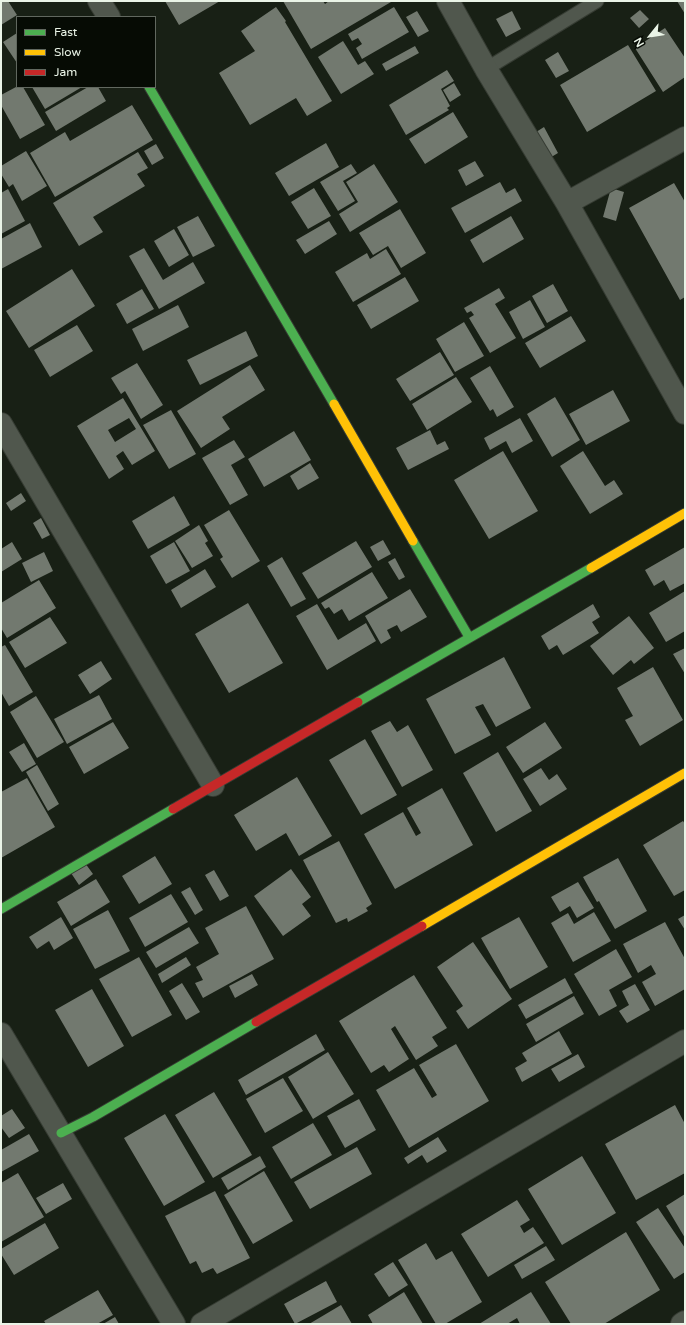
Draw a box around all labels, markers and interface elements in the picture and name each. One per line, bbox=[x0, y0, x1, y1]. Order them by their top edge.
legend bbox=[16, 16, 156, 88]
north arrow bbox=[630, 16, 670, 56]
text: Fast bbox=[54, 25, 77, 39]
text: N bbox=[631, 35, 647, 49]
text: Slow bbox=[54, 45, 81, 59]
text: Jam bbox=[54, 65, 77, 79]

